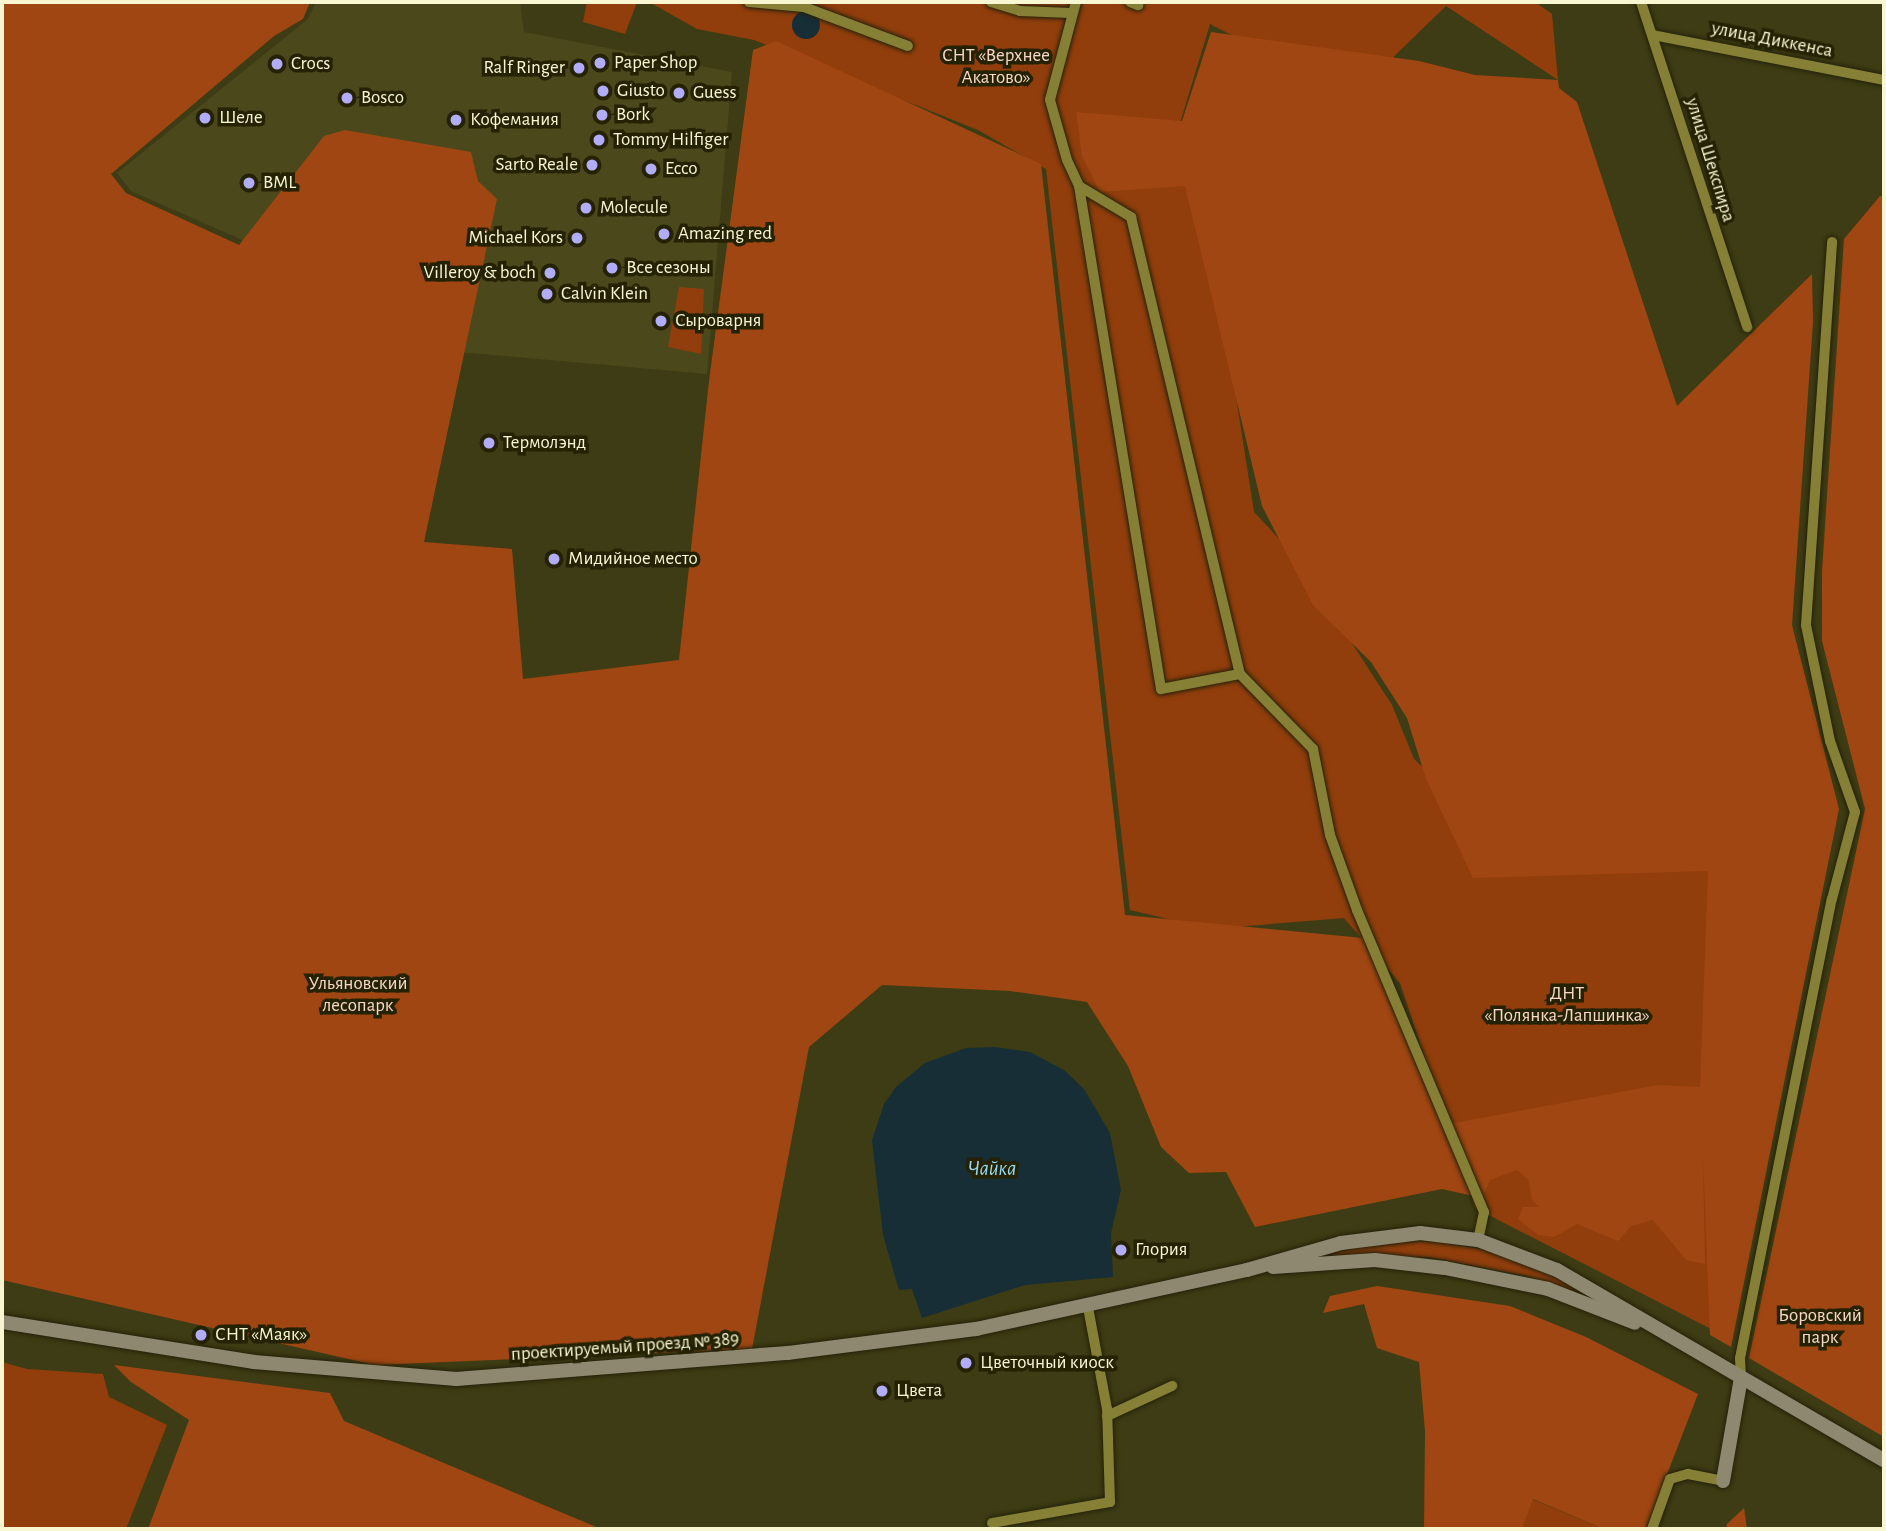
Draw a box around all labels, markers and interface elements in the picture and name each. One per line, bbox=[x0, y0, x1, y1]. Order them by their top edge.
street label: улица Диккенса bbox=[1710, 17, 1834, 63]
park label: СНТ «Верхнее Акатово» bbox=[942, 45, 1050, 89]
place label: Paper Shop bbox=[614, 52, 698, 74]
place label: Crocs bbox=[291, 53, 330, 75]
marker: Paper Shop bbox=[592, 55, 608, 71]
marker: Crocs bbox=[269, 56, 285, 72]
place label: Ralf Ringer bbox=[483, 57, 565, 79]
marker: Ralf Ringer bbox=[571, 60, 587, 76]
place label: Giusto bbox=[617, 80, 665, 102]
place label: Guess bbox=[693, 82, 737, 104]
marker: Giusto bbox=[595, 83, 611, 99]
marker: Guess bbox=[671, 85, 687, 101]
place label: Bosco bbox=[361, 87, 404, 109]
marker: Bosco bbox=[339, 90, 355, 106]
street label: улица Шекспира bbox=[1680, 95, 1740, 225]
place label: Bork bbox=[616, 104, 650, 126]
place label: Шеле bbox=[219, 107, 263, 129]
marker: Bork bbox=[594, 107, 610, 123]
place label: Кофемания bbox=[470, 109, 559, 131]
marker: Шеле bbox=[197, 110, 213, 126]
marker: Кофемания bbox=[448, 112, 464, 128]
place label: Tommy Hilfiger bbox=[613, 129, 728, 151]
marker: Tommy Hilfiger bbox=[591, 132, 607, 148]
place label: Sarto Reale bbox=[496, 154, 578, 176]
marker: Sarto Reale bbox=[584, 157, 600, 173]
place label: Ecco bbox=[665, 158, 698, 180]
marker: Ecco bbox=[643, 161, 659, 177]
place label: BML bbox=[263, 172, 296, 194]
marker: BML bbox=[241, 175, 257, 191]
place label: Molecule bbox=[600, 197, 668, 219]
marker: Molecule bbox=[578, 200, 594, 216]
place label: Amazing red bbox=[678, 223, 772, 245]
marker: Amazing red bbox=[656, 226, 672, 242]
place label: Michael Kors bbox=[469, 227, 563, 249]
marker: Michael Kors bbox=[569, 230, 585, 246]
place label: Все сезоны bbox=[626, 257, 711, 279]
marker: Все сезоны bbox=[604, 260, 620, 276]
place label: Villeroy & boch bbox=[424, 262, 536, 284]
marker: Villeroy & boch bbox=[542, 265, 558, 281]
place label: Calvin Klein bbox=[561, 283, 648, 305]
marker: Calvin Klein bbox=[539, 286, 555, 302]
place label: Сыроварня bbox=[675, 310, 761, 332]
marker: Сыроварня bbox=[653, 313, 669, 329]
place label: Термолэнд bbox=[503, 432, 586, 454]
marker: Термолэнд bbox=[481, 435, 497, 451]
place label: Мидийное место bbox=[568, 548, 698, 570]
marker: Мидийное место bbox=[546, 551, 562, 567]
park label: Ульяновский лесопарк bbox=[308, 973, 408, 1017]
park label: ДНТ «Полянка-Лапшинка» bbox=[1484, 983, 1650, 1027]
water label: Чайка bbox=[968, 1156, 1016, 1182]
place label: Глория bbox=[1135, 1239, 1187, 1261]
marker: Глория bbox=[1113, 1242, 1129, 1258]
park label: Боровский парк bbox=[1778, 1305, 1862, 1349]
place label: СНТ «Маяк» bbox=[215, 1324, 307, 1346]
marker: СНТ «Маяк» bbox=[193, 1327, 209, 1343]
street label: проектируемый проезд № 389 bbox=[510, 1328, 740, 1366]
place label: Цветочный киоск bbox=[980, 1352, 1114, 1374]
marker: Цветочный киоск bbox=[958, 1355, 974, 1371]
place label: Цвета bbox=[896, 1380, 942, 1402]
marker: Цвета bbox=[874, 1383, 890, 1399]

